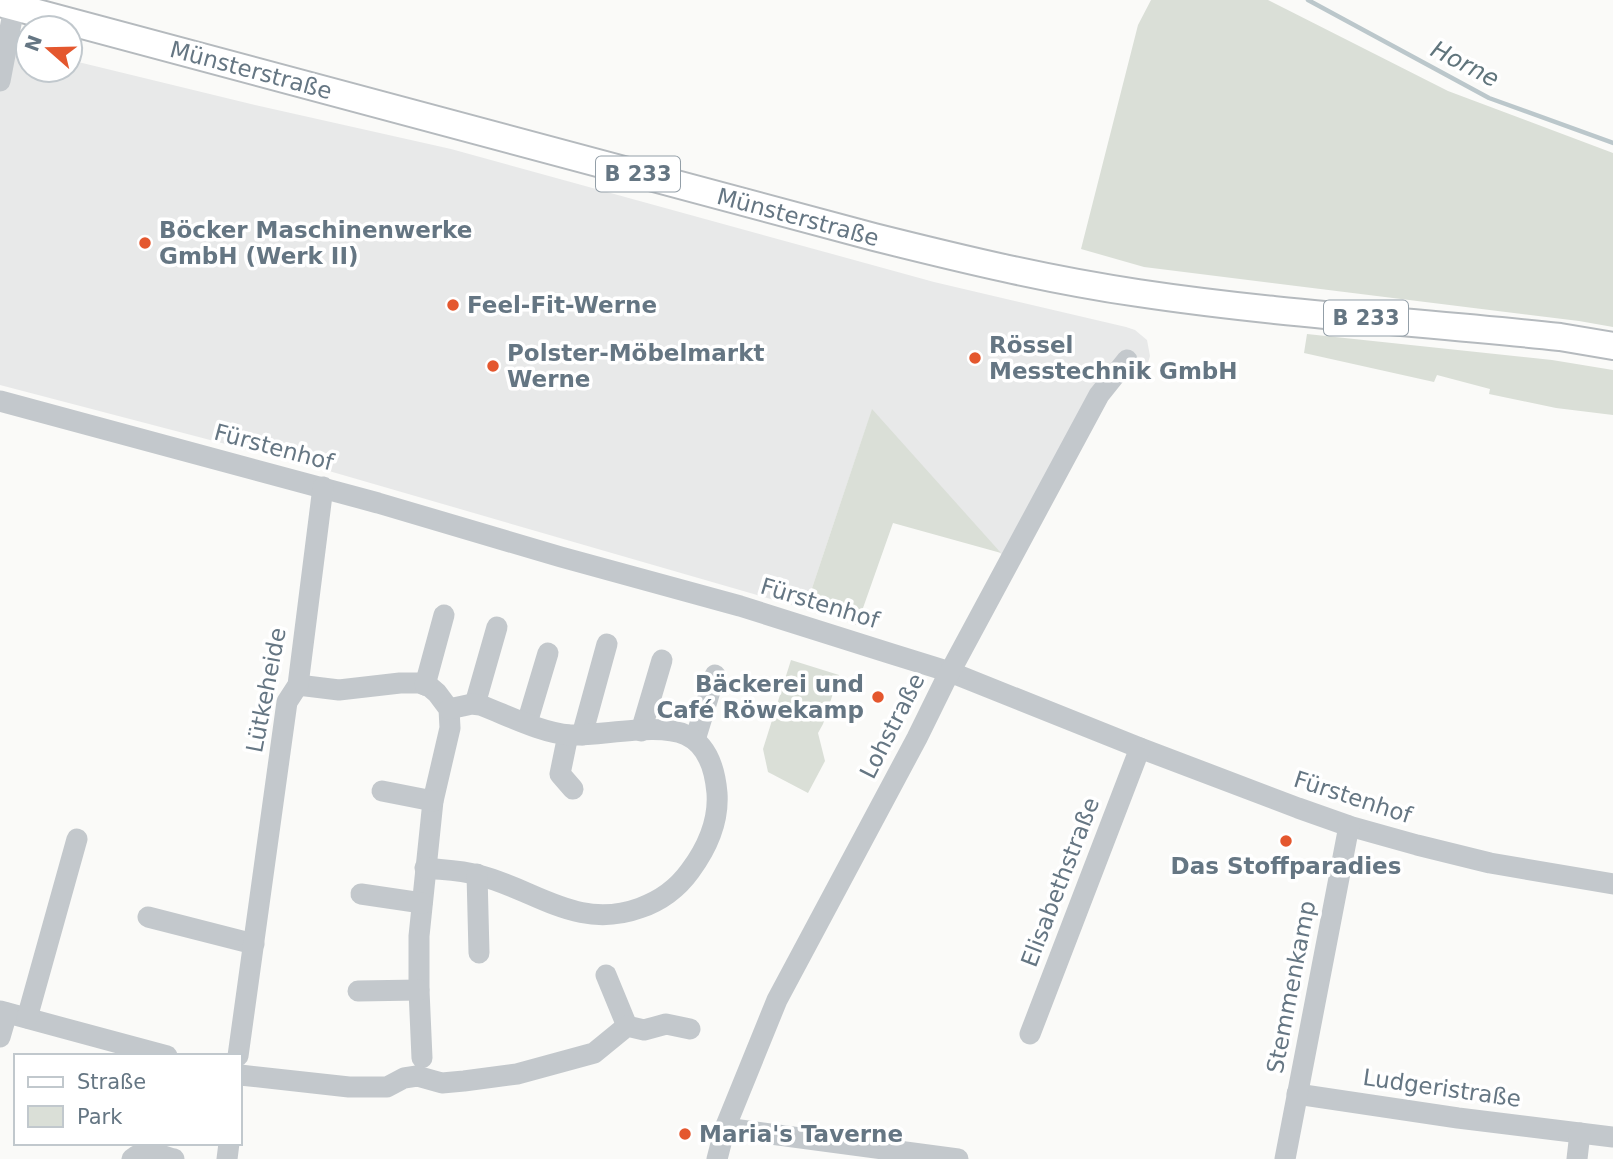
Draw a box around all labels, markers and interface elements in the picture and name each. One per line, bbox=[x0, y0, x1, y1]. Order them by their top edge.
north arrow bbox=[14, 14, 84, 84]
text: N bbox=[20, 32, 46, 54]
water label: Horne bbox=[1426, 35, 1504, 93]
street label: Münsterstraße bbox=[167, 36, 335, 104]
road number: B 233 bbox=[596, 156, 680, 192]
street label: Münsterstraße bbox=[714, 183, 882, 251]
place label: Böcker Maschinenwerke GmbH (Werk II) bbox=[159, 217, 472, 269]
marker: Böcker Maschinenwerke GmbH (Werk II) bbox=[137, 235, 153, 251]
place label: Feel-Fit-Werne bbox=[467, 292, 657, 318]
marker: Feel-Fit-Werne bbox=[445, 297, 461, 313]
road number: B 233 bbox=[1324, 300, 1408, 336]
place label: Rössel Messtechnik GmbH bbox=[989, 332, 1238, 384]
place label: Polster-Möbelmarkt Werne bbox=[507, 340, 764, 392]
marker: Rössel Messtechnik GmbH bbox=[967, 350, 983, 366]
marker: Polster-Möbelmarkt Werne bbox=[485, 358, 501, 374]
street label: Fürstenhof bbox=[211, 419, 337, 476]
street label: Fürstenhof bbox=[758, 573, 883, 634]
street label: Lütkeheide bbox=[241, 625, 291, 755]
street label: Lohstraße bbox=[854, 669, 930, 783]
place label: Bäckerei und Café Röwekamp bbox=[656, 671, 864, 723]
marker: Bäckerei und Café Röwekamp bbox=[870, 689, 886, 705]
street label: Fürstenhof bbox=[1291, 766, 1416, 829]
street label: Elisabethstraße bbox=[1016, 794, 1104, 970]
marker: Das Stoffparadies bbox=[1278, 833, 1294, 849]
place label: Das Stoffparadies bbox=[1171, 853, 1401, 879]
street label: Stemmenkamp bbox=[1262, 898, 1320, 1076]
legend bbox=[14, 1054, 242, 1145]
street label: Ludgeristraße bbox=[1361, 1064, 1523, 1112]
text: Straße bbox=[77, 1070, 146, 1094]
text: Park bbox=[77, 1105, 123, 1129]
place label: Maria's Taverne bbox=[699, 1121, 903, 1147]
marker: Maria's Taverne bbox=[677, 1126, 693, 1142]

